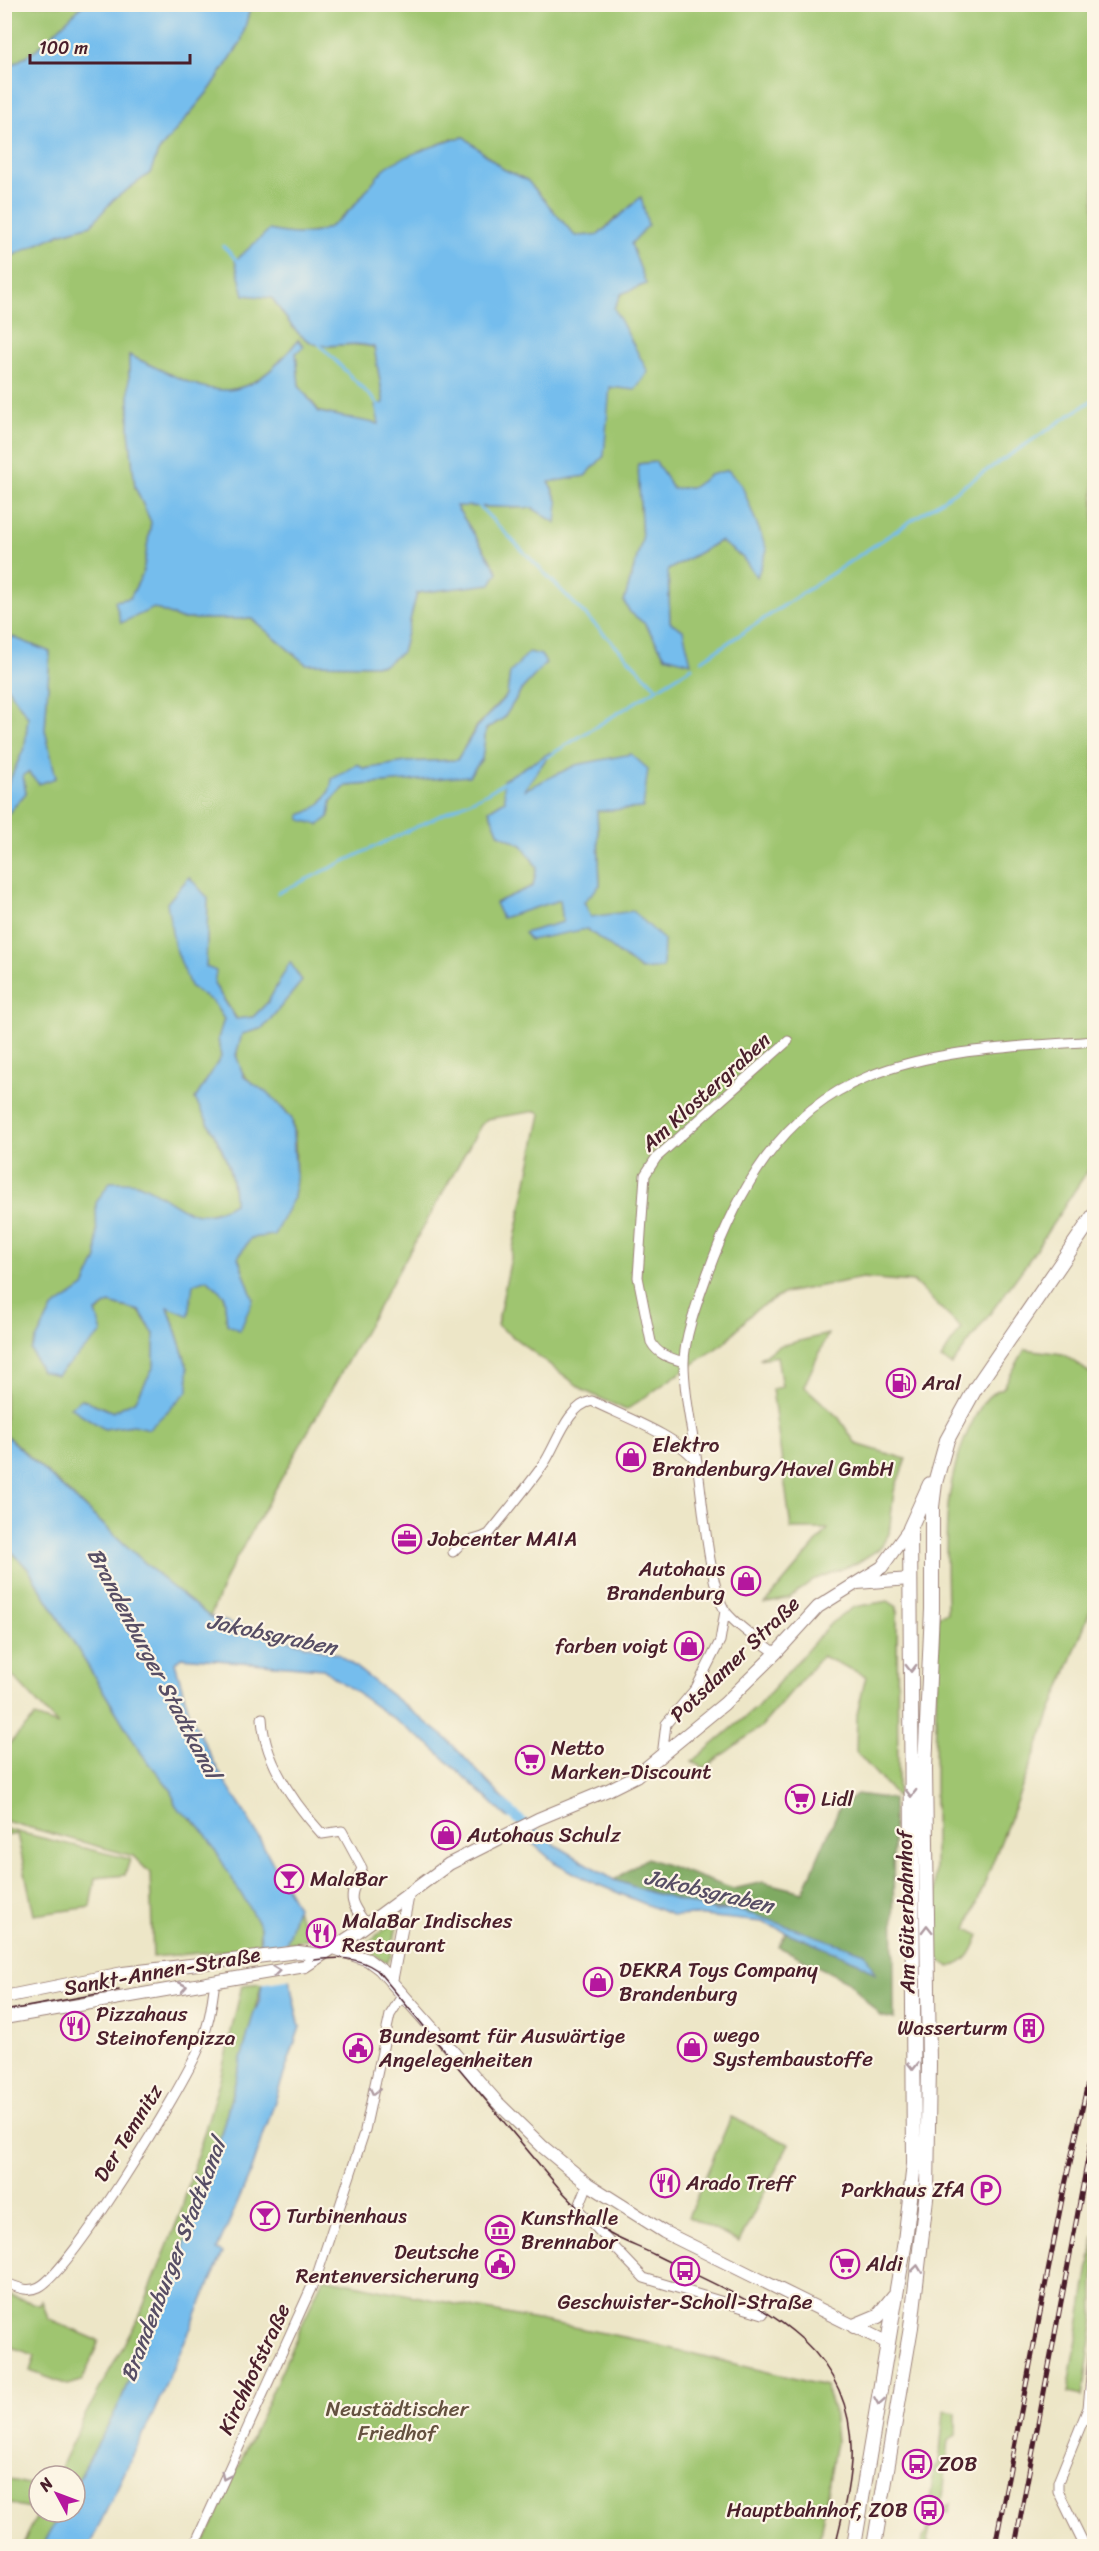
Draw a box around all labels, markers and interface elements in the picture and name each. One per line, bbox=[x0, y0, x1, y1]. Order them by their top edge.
scale bar bbox=[30, 27, 190, 65]
text: 100 m bbox=[39, 32, 88, 64]
street label: Am Klostergraben bbox=[631, 1023, 780, 1162]
place label: Aral bbox=[921, 1364, 962, 1402]
fuel station icon: Aral bbox=[885, 1367, 917, 1399]
place label: Elektro Brandenburg/Havel GmbH bbox=[652, 1426, 894, 1488]
shop icon: Elektro Brandenburg/Havel GmbH bbox=[615, 1441, 647, 1473]
place label: Jobcenter MAIA bbox=[427, 1520, 577, 1558]
office icon: Jobcenter MAIA bbox=[391, 1523, 423, 1555]
water label: Brandenburger Stadtkanal bbox=[76, 1540, 234, 1790]
place label: Autohaus Brandenburg bbox=[606, 1550, 725, 1612]
shop icon: Autohaus Brandenburg bbox=[730, 1565, 762, 1597]
street label: Potsdamer Straße bbox=[661, 1586, 810, 1732]
water label: Jakobsgraben bbox=[204, 1601, 342, 1667]
place label: farben voigt bbox=[555, 1627, 668, 1665]
shop icon: farben voigt bbox=[673, 1630, 705, 1662]
one-way arrow bbox=[905, 1663, 917, 1672]
place label: Netto Marken-Discount bbox=[551, 1729, 711, 1791]
supermarket icon: Netto Marken-Discount bbox=[514, 1744, 546, 1776]
place label: Lidl bbox=[821, 1780, 855, 1818]
supermarket icon: Lidl bbox=[784, 1783, 816, 1815]
one-way arrow bbox=[905, 1789, 917, 1798]
place label: Autohaus Schulz bbox=[466, 1816, 622, 1854]
shop icon: Autohaus Schulz bbox=[430, 1819, 462, 1851]
street label: Am Güterbahnhof bbox=[886, 1827, 926, 1995]
water label: Jakobsgraben bbox=[641, 1857, 779, 1925]
place label: MalaBar bbox=[310, 1860, 388, 1898]
bar icon: MalaBar bbox=[273, 1863, 305, 1895]
place label: MalaBar Indisches Restaurant bbox=[342, 1902, 513, 1964]
restaurant icon: MalaBar Indisches Restaurant bbox=[305, 1917, 337, 1949]
one-way arrow bbox=[921, 1924, 933, 1933]
street label: Sankt-Annen-Straße bbox=[61, 1935, 263, 2007]
place label: DEKRA Toys Company Brandenburg bbox=[619, 1951, 818, 2013]
one-way arrow bbox=[272, 1965, 281, 1978]
shop icon: DEKRA Toys Company Brandenburg bbox=[582, 1966, 614, 1998]
one-way arrow bbox=[179, 1981, 188, 1993]
place label: Pizzahaus Steinofenpizza bbox=[96, 1995, 236, 2057]
place label: Wasserturm bbox=[897, 2009, 1008, 2047]
restaurant icon: Pizzahaus Steinofenpizza bbox=[59, 2010, 91, 2042]
building icon: Wasserturm bbox=[1013, 2012, 1045, 2044]
place label: wego Systembaustoffe bbox=[713, 2016, 873, 2078]
place label: Bundesamt für Auswärtige Angelegenheiten bbox=[378, 2017, 625, 2079]
shop icon: wego Systembaustoffe bbox=[676, 2031, 708, 2063]
public building icon: Bundesamt für Auswärtige Angelegenheiten bbox=[342, 2032, 374, 2064]
one-way arrow bbox=[907, 2062, 919, 2071]
street label: Der Temnitz bbox=[83, 2075, 174, 2190]
one-way arrow bbox=[369, 2086, 382, 2096]
water label: Brandenburger Stadtkanal bbox=[109, 2129, 239, 2387]
place label: Arado Treff bbox=[685, 2164, 797, 2202]
restaurant icon: Arado Treff bbox=[649, 2167, 681, 2199]
place label: Parkhaus ZfA bbox=[841, 2171, 965, 2209]
parking icon: Parkhaus ZfA bbox=[970, 2174, 1002, 2206]
place label: Turbinenhaus bbox=[286, 2197, 407, 2235]
place label: Kunsthalle Brennabor bbox=[521, 2199, 619, 2261]
bar icon: Turbinenhaus bbox=[249, 2200, 281, 2232]
museum icon: Kunsthalle Brennabor bbox=[484, 2214, 516, 2246]
place label: Deutsche Rentenversicherung bbox=[296, 2233, 479, 2295]
place label: Aldi bbox=[865, 2245, 904, 2283]
public building icon: Deutsche Rentenversicherung bbox=[484, 2248, 516, 2280]
supermarket icon: Aldi bbox=[829, 2248, 861, 2280]
bus stop icon: Geschwister-Scholl-Straße bbox=[669, 2255, 701, 2287]
one-way arrow bbox=[911, 2264, 923, 2273]
place label: Geschwister-Scholl-Straße bbox=[557, 2283, 813, 2321]
street label: Kirchhofstraße bbox=[207, 2297, 301, 2441]
park label: Neustädtischer Friedhof bbox=[326, 2390, 470, 2452]
one-way arrow bbox=[873, 2396, 885, 2405]
place label: ZOB bbox=[938, 2445, 978, 2483]
bus stop icon: ZOB bbox=[901, 2448, 933, 2480]
north arrow bbox=[27, 2464, 87, 2524]
one-way arrow bbox=[220, 2469, 232, 2480]
text: N bbox=[31, 2470, 61, 2499]
place label: Hauptbahnhof, ZOB bbox=[727, 2491, 908, 2529]
bus stop icon: Hauptbahnhof, ZOB bbox=[913, 2494, 945, 2526]

